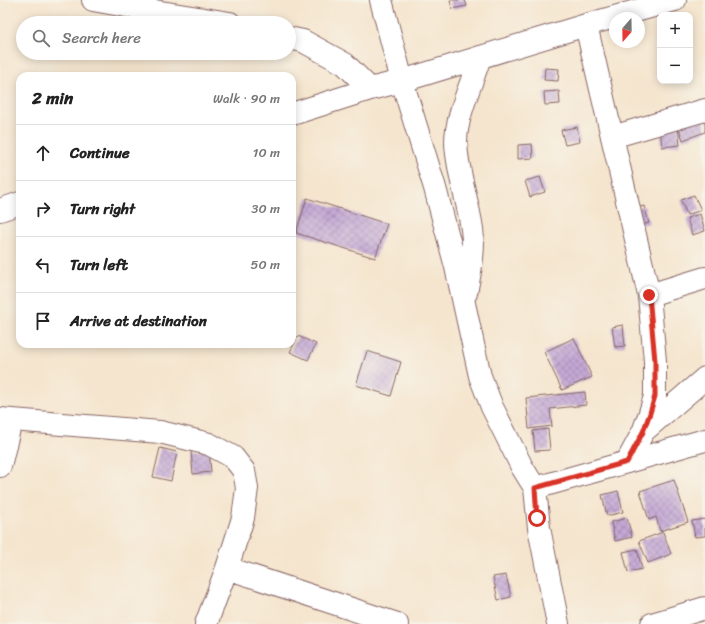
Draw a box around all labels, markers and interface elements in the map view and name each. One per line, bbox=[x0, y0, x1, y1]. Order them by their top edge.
north arrow bbox=[609, 12, 645, 48]
map controls bbox=[657, 12, 693, 84]
button: + bbox=[657, 12, 693, 48]
search box bbox=[16, 16, 296, 60]
text: Search here bbox=[62, 25, 141, 51]
icon: search bbox=[30, 27, 52, 49]
button: − bbox=[657, 48, 693, 84]
text: 2 min bbox=[32, 83, 73, 113]
text: Walk · 90 m bbox=[213, 87, 280, 110]
text: Continue bbox=[70, 140, 130, 166]
text: 10 m bbox=[253, 141, 280, 164]
icon: ahead bbox=[32, 142, 54, 164]
text: Turn right bbox=[70, 196, 135, 222]
text: 30 m bbox=[251, 197, 280, 220]
icon: right bbox=[32, 198, 54, 220]
text: Turn left bbox=[70, 252, 128, 278]
text: 50 m bbox=[250, 253, 280, 276]
icon: left bbox=[32, 254, 54, 276]
route end bbox=[640, 286, 658, 304]
text: Arrive at destination bbox=[70, 308, 207, 334]
icon: arrive bbox=[32, 310, 54, 332]
route start bbox=[528, 509, 546, 527]

